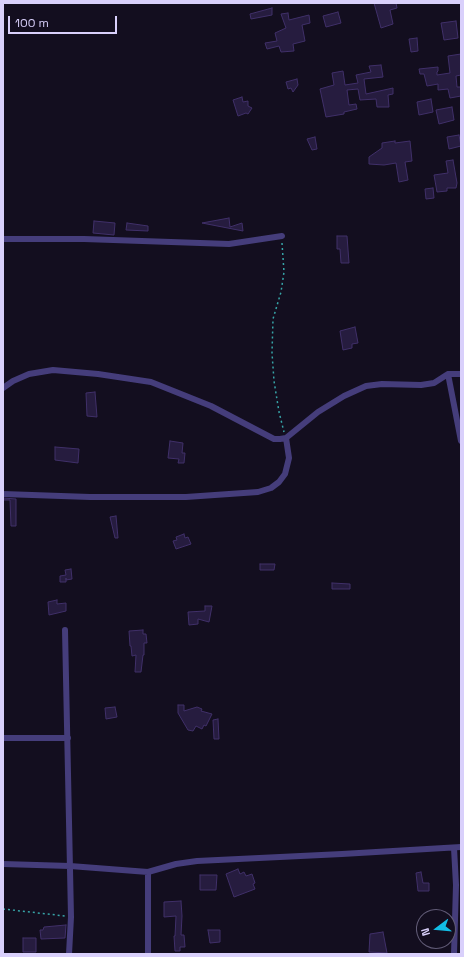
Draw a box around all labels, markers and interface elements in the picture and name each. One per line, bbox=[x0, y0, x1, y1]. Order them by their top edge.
scale bar bbox=[10, 8, 119, 34]
text: 100 m bbox=[15, 15, 49, 31]
north arrow bbox=[416, 909, 456, 949]
text: N bbox=[418, 927, 433, 938]

